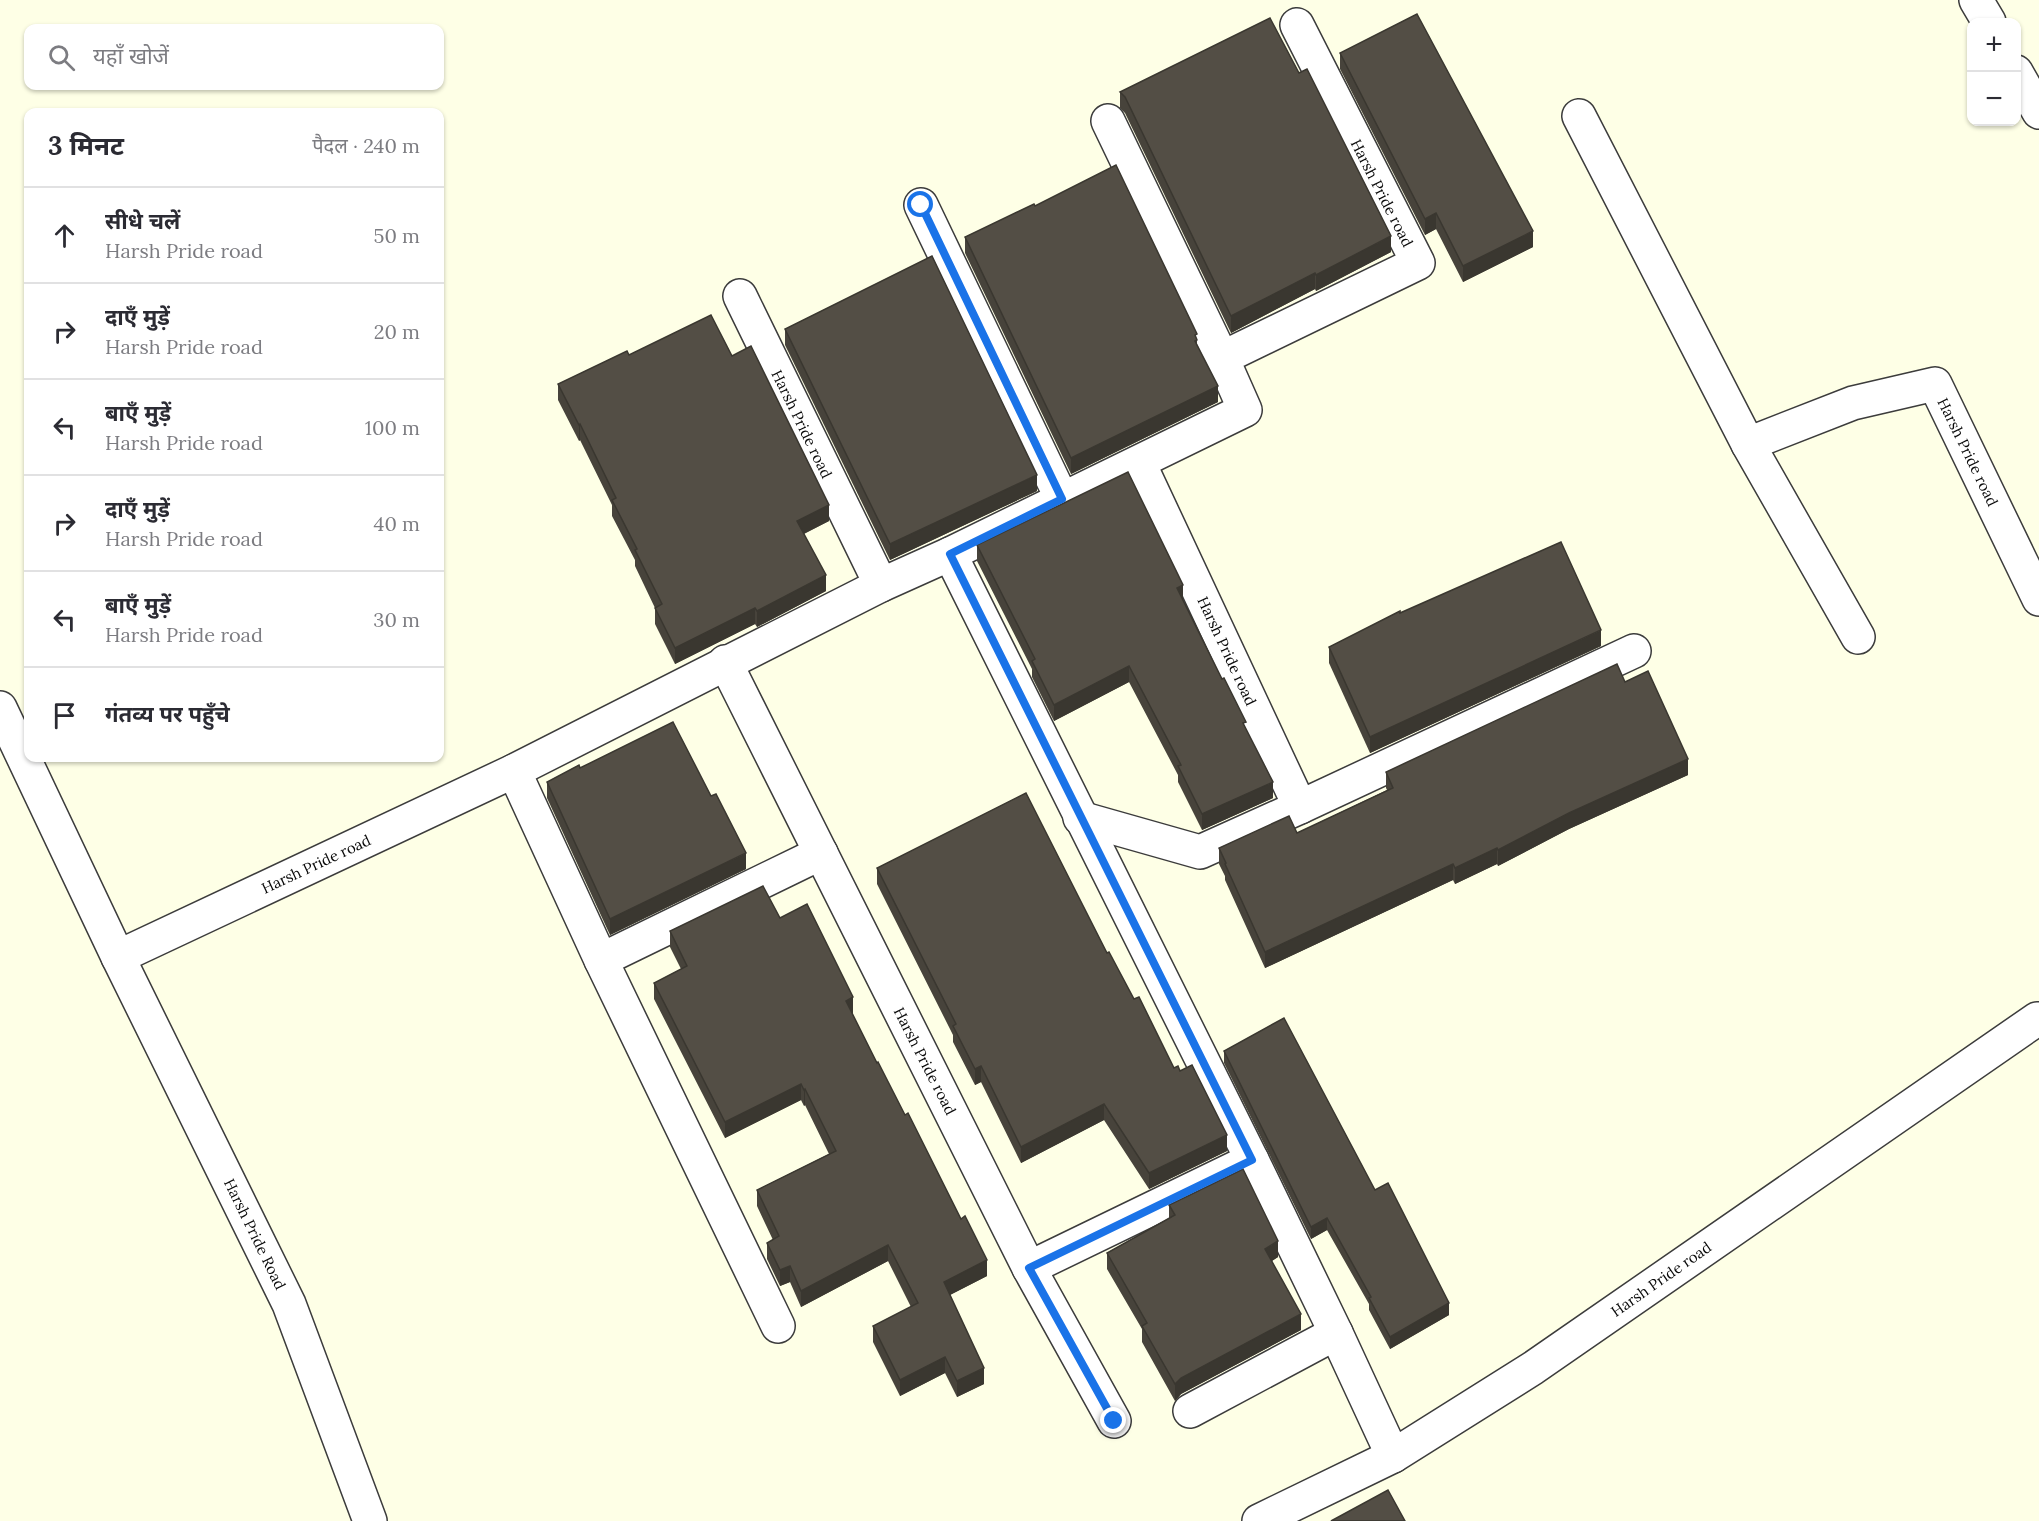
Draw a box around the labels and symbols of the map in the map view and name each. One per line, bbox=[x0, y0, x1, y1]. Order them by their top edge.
street label: Harsh Pride road bbox=[1347, 136, 1417, 250]
route start bbox=[907, 191, 933, 217]
street label: Harsh Pride road bbox=[768, 367, 837, 481]
street label: Harsh Pride road bbox=[1934, 395, 2003, 509]
street label: Harsh Pride road bbox=[1193, 593, 1261, 709]
street label: Harsh Pride road bbox=[258, 830, 374, 898]
street label: Harsh Pride road bbox=[890, 1004, 960, 1118]
street label: Harsh Pride Road bbox=[220, 1175, 290, 1293]
street label: Harsh Pride road bbox=[1607, 1237, 1715, 1321]
route end bbox=[1100, 1407, 1126, 1433]

